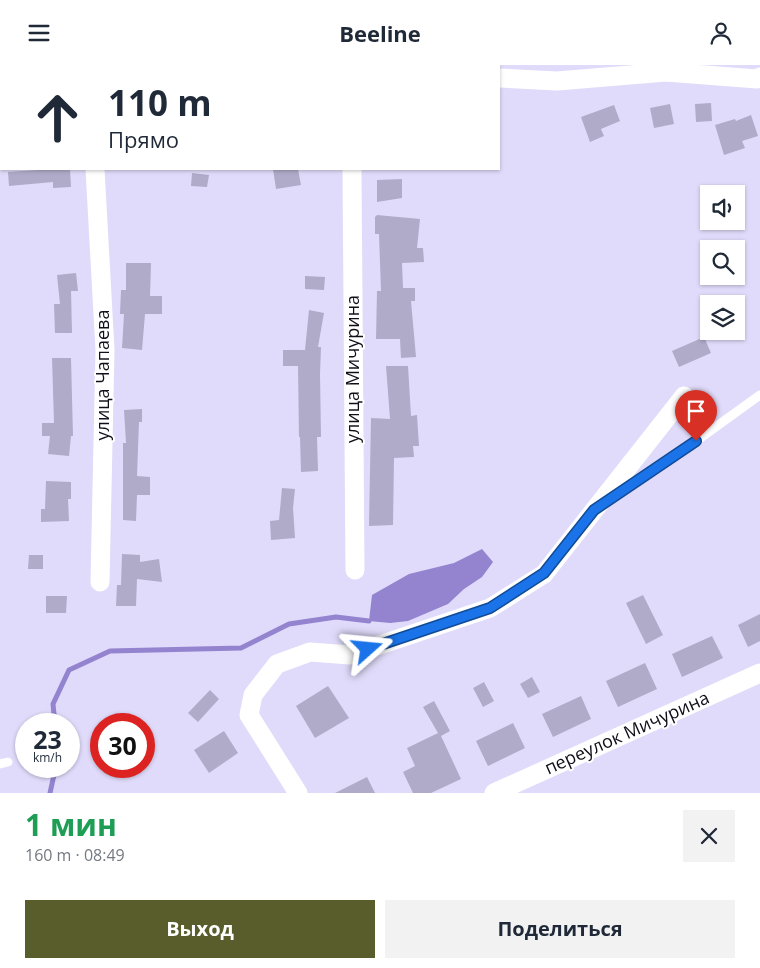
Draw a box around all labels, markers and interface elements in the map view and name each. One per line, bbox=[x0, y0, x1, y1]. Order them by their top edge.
text: Beeline bbox=[339, 18, 421, 48]
icon: menu bbox=[25, 19, 53, 47]
icon: person bbox=[707, 19, 735, 47]
text: 110 m bbox=[108, 79, 212, 126]
icon: ahead bbox=[25, 85, 90, 150]
text: Прямо bbox=[108, 124, 179, 154]
map controls bbox=[700, 185, 745, 340]
button: sound bbox=[700, 185, 745, 230]
button: search bbox=[700, 240, 745, 285]
street label: улица Мичурина bbox=[340, 295, 364, 443]
button: layers bbox=[700, 295, 745, 340]
street label: улица Чапаева bbox=[90, 310, 114, 440]
pin bbox=[675, 390, 717, 441]
icon: arrive bbox=[682, 397, 710, 425]
position arrow bbox=[341, 622, 393, 674]
street label: переулок Мичурина bbox=[540, 685, 713, 779]
speed limit sign: 30 bbox=[90, 713, 155, 778]
text: 23 bbox=[33, 722, 62, 756]
text: km/h bbox=[33, 749, 62, 766]
text: 1 мин bbox=[25, 804, 117, 845]
button: close bbox=[683, 810, 735, 862]
text: 160 m · 08:49 bbox=[25, 844, 125, 866]
button: Выход bbox=[25, 900, 375, 958]
button: Поделиться bbox=[385, 900, 735, 958]

